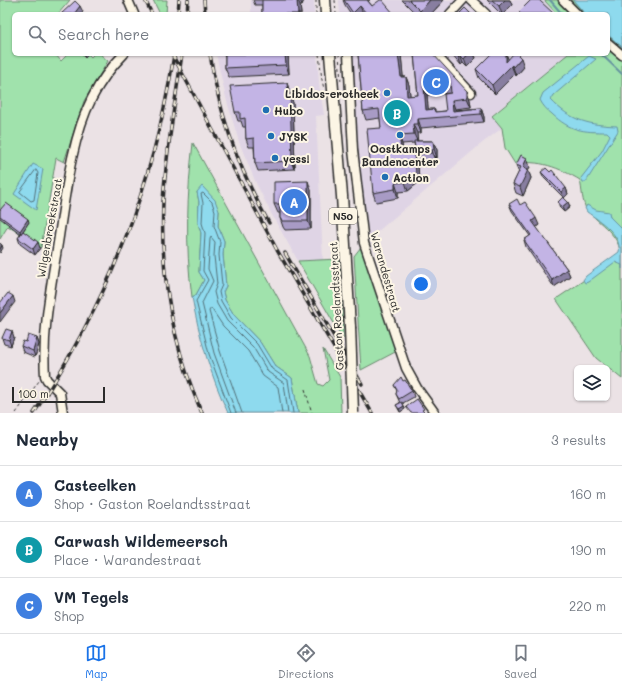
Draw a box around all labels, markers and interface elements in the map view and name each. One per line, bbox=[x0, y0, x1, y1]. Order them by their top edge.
search box bbox=[12, 12, 610, 56]
icon: search bbox=[26, 23, 48, 45]
text: Search here bbox=[58, 24, 149, 44]
pin: C bbox=[423, 67, 449, 97]
place label: Libidos-erotheek bbox=[285, 86, 379, 101]
marker: Libidos-erotheek bbox=[382, 88, 392, 98]
pin: B bbox=[384, 98, 410, 128]
place label: Hubo bbox=[274, 103, 303, 118]
marker: Hubo bbox=[261, 105, 271, 115]
place label: JYSK bbox=[279, 129, 308, 144]
marker: Oostkamps Bandencenter bbox=[395, 130, 405, 140]
marker: JYSK bbox=[266, 131, 276, 141]
place label: Oostkamps Bandencenter bbox=[362, 141, 439, 169]
place label: yess! bbox=[283, 151, 310, 166]
marker: yess! bbox=[270, 153, 280, 163]
place label: Action bbox=[393, 170, 429, 185]
marker: Action bbox=[380, 172, 390, 182]
street label: Wilgenbroekstraat bbox=[33, 177, 65, 279]
pin: A bbox=[281, 187, 307, 217]
road number: N50 bbox=[329, 208, 357, 224]
street label: Warandestraat bbox=[367, 230, 405, 314]
street label: Gaston Roelandtsstraat bbox=[325, 241, 347, 371]
your location bbox=[411, 274, 431, 294]
map controls bbox=[574, 365, 610, 401]
button: layers bbox=[574, 365, 610, 401]
scale bar bbox=[12, 385, 105, 404]
text: 100 m bbox=[18, 386, 49, 401]
text: Nearby bbox=[16, 428, 78, 450]
text: 3 results bbox=[551, 431, 606, 448]
text: Casteelken bbox=[54, 475, 136, 495]
text: A bbox=[24, 485, 34, 502]
text: 160 m bbox=[570, 485, 606, 502]
text: Shop · Gaston Roelandtsstraat bbox=[54, 495, 251, 512]
text: Carwash Wildemeersch bbox=[54, 531, 228, 551]
text: B bbox=[25, 541, 33, 558]
text: 190 m bbox=[570, 541, 606, 558]
text: Place · Warandestraat bbox=[54, 551, 201, 568]
text: VM Tegels bbox=[54, 587, 129, 607]
text: C bbox=[24, 597, 34, 614]
text: 220 m bbox=[569, 597, 606, 614]
text: Shop bbox=[54, 607, 84, 624]
tab: Map bbox=[85, 642, 108, 681]
tab: Directions bbox=[278, 642, 334, 681]
tab: Saved bbox=[504, 642, 537, 681]

